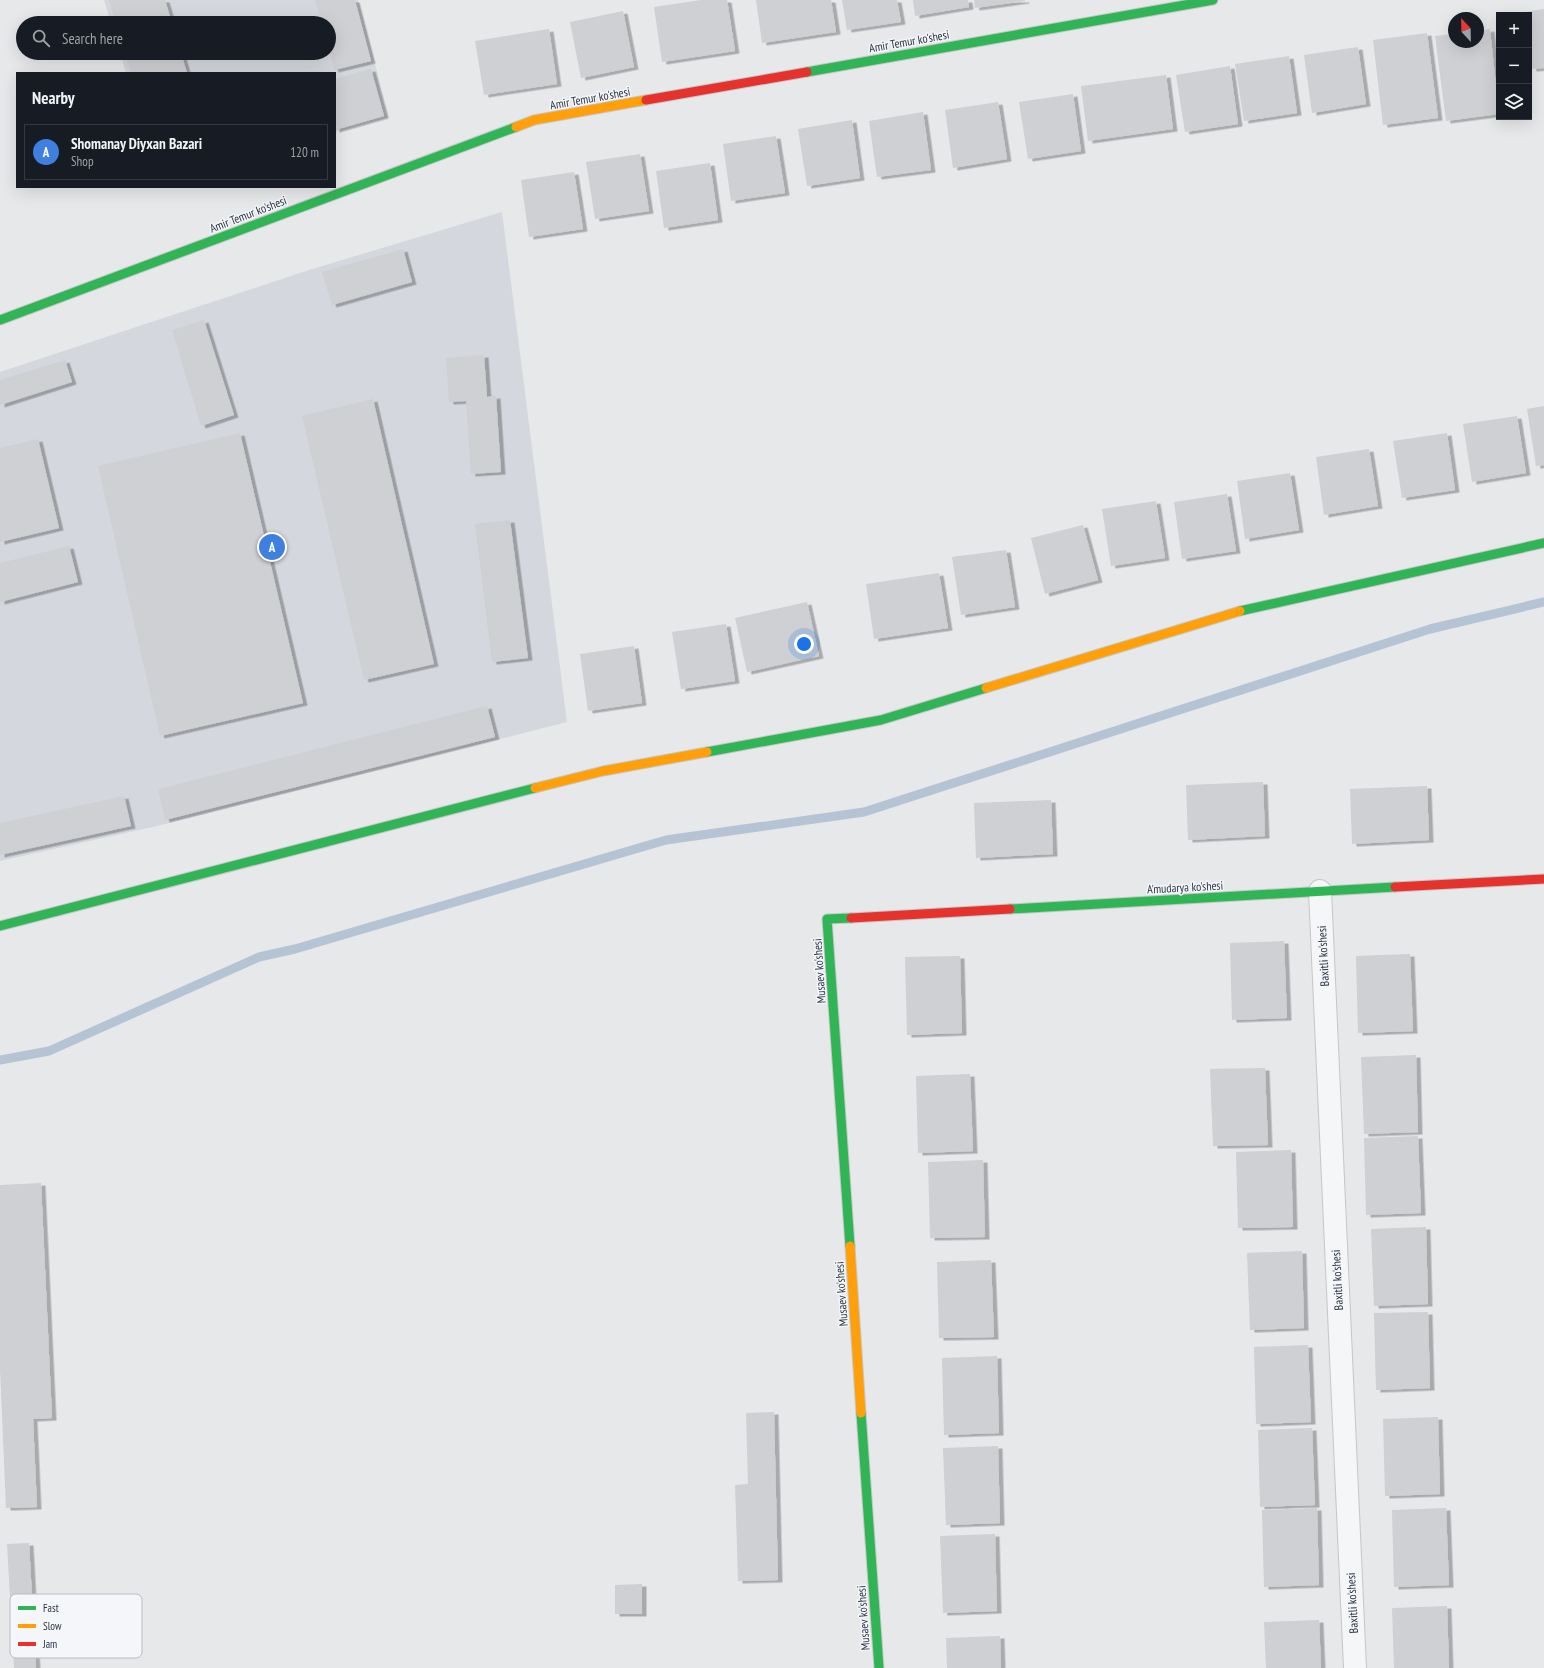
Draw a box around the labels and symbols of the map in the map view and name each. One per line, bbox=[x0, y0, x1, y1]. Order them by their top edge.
north arrow bbox=[1448, 12, 1484, 48]
street label: Amir Temur ko'shesi bbox=[868, 27, 950, 55]
street label: Amir Temur ko'shesi bbox=[549, 84, 631, 112]
street label: Amir Temur ko'shesi bbox=[207, 192, 289, 236]
pin: A bbox=[259, 532, 285, 562]
your location bbox=[794, 634, 814, 654]
street label: A'mudarya ko'shesi bbox=[1147, 878, 1223, 896]
street label: Baxitli ko'shesi bbox=[1314, 925, 1332, 987]
street label: Musaev ko'shesi bbox=[809, 938, 829, 1004]
street label: Baxitli ko'shesi bbox=[1328, 1249, 1346, 1311]
street label: Musaev ko'shesi bbox=[831, 1261, 851, 1327]
street label: Baxitli ko'shesi bbox=[1343, 1572, 1361, 1634]
street label: Musaev ko'shesi bbox=[853, 1585, 873, 1651]
legend bbox=[10, 1594, 142, 1658]
text: Fast bbox=[43, 1601, 59, 1615]
text: Slow bbox=[43, 1619, 62, 1633]
text: Jam bbox=[42, 1637, 57, 1651]

